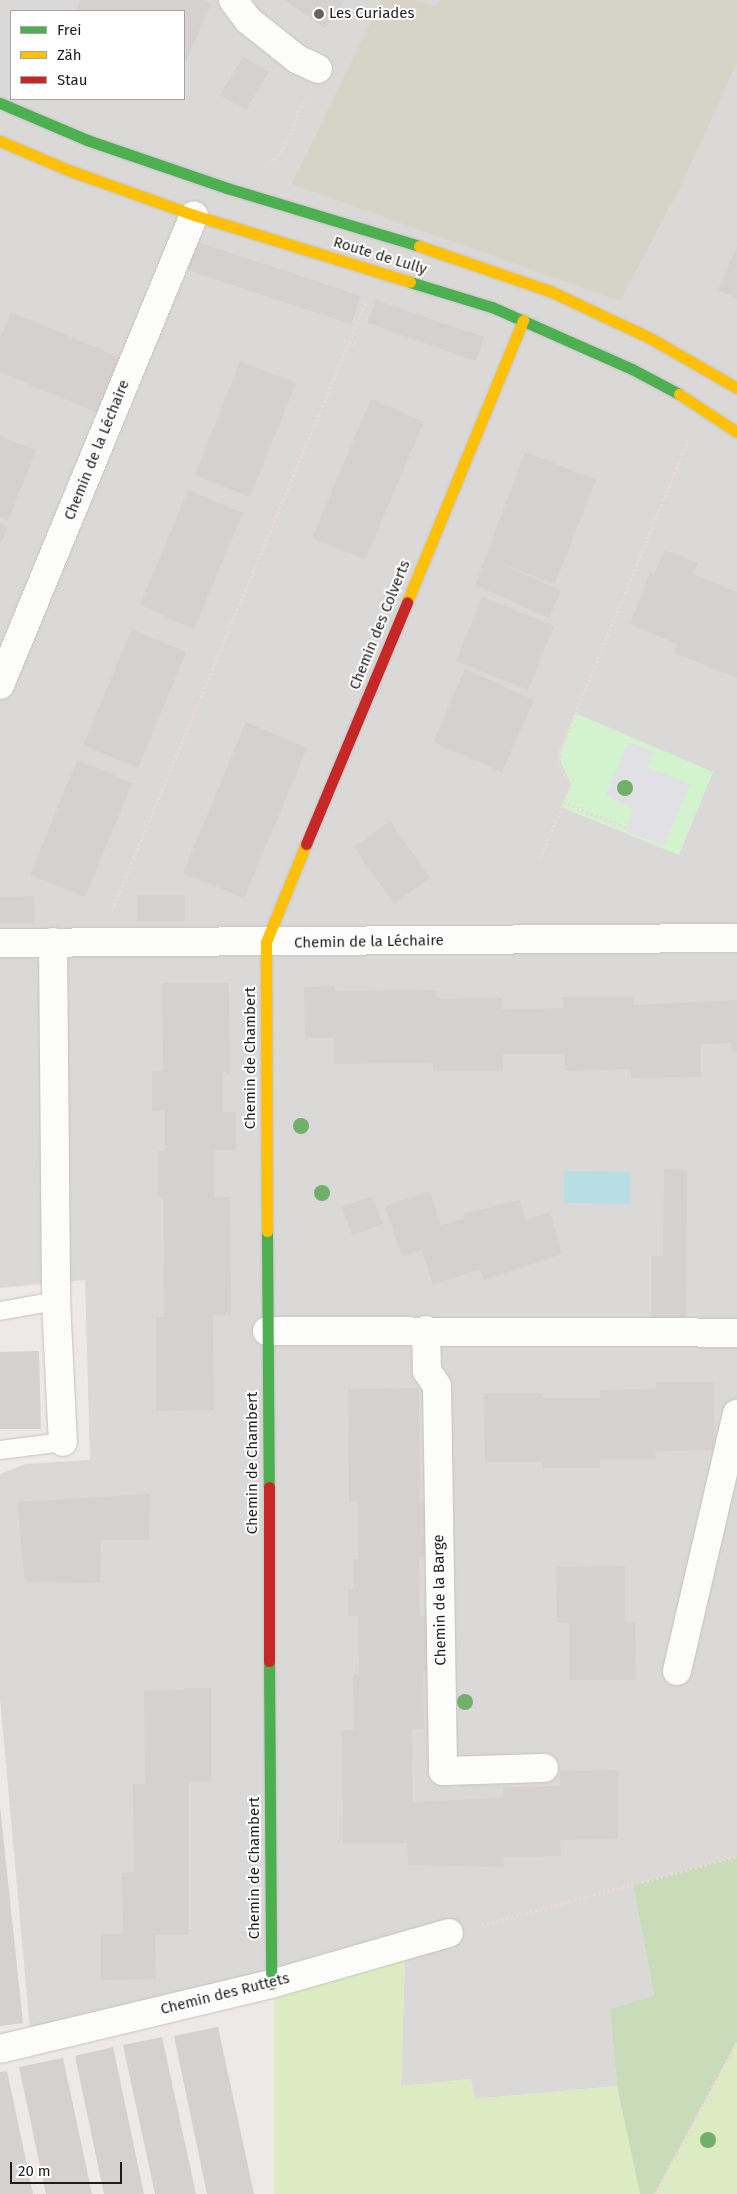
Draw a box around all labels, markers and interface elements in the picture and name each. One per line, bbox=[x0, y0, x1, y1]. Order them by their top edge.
place label: Les Curiades bbox=[329, 5, 414, 23]
marker: Les Curiades bbox=[313, 8, 325, 20]
legend bbox=[10, 10, 185, 100]
text: Frei bbox=[57, 21, 82, 39]
text: Zäh bbox=[57, 46, 82, 64]
text: Stau bbox=[57, 71, 87, 89]
street label: Route de Lully bbox=[331, 233, 429, 279]
street label: Chemin de la Léchaire bbox=[61, 377, 133, 523]
street label: Chemin des Colverts bbox=[346, 558, 414, 692]
street label: Chemin de la Léchaire bbox=[294, 932, 444, 952]
street label: Chemin de Chambert bbox=[242, 987, 260, 1129]
street label: Chemin de Chambert bbox=[244, 1392, 262, 1534]
street label: Chemin de la Barge bbox=[430, 1534, 450, 1666]
street label: Chemin de Chambert bbox=[246, 1797, 264, 1939]
street label: Chemin des Ruttets bbox=[159, 1969, 291, 2019]
scale bar bbox=[12, 2152, 125, 2184]
text: 20 m bbox=[18, 2162, 51, 2180]

